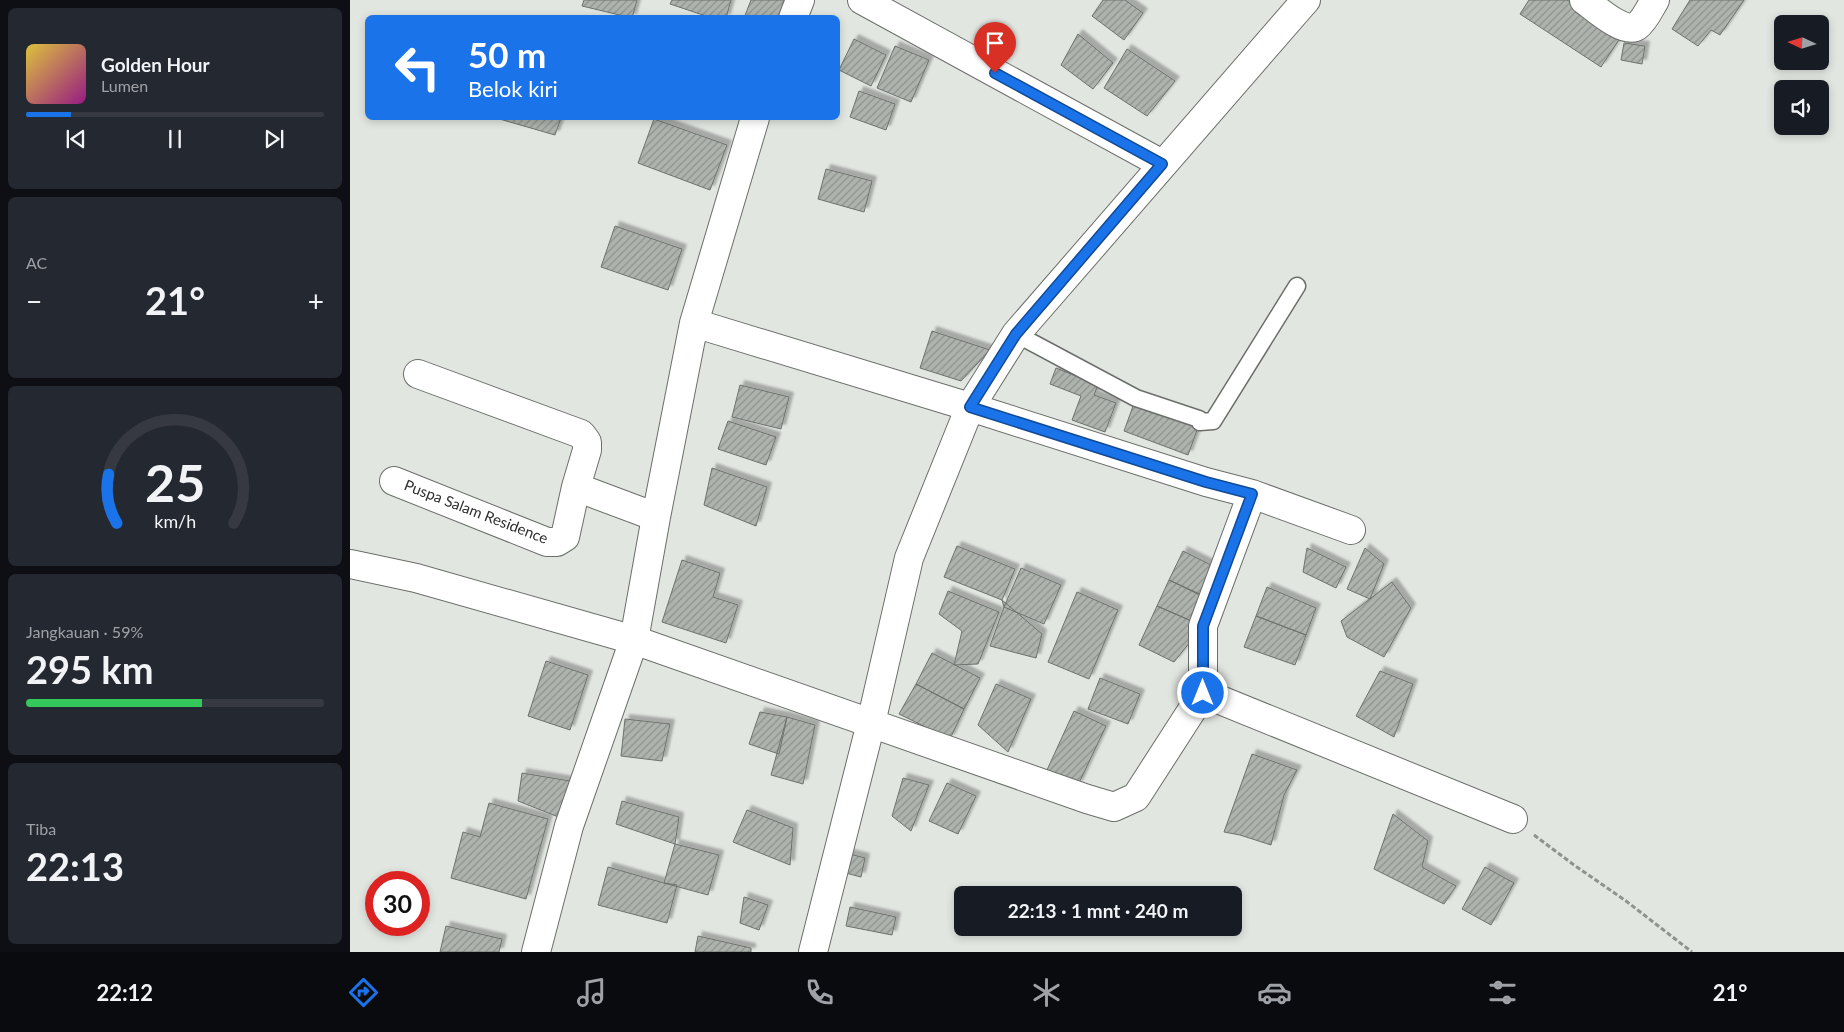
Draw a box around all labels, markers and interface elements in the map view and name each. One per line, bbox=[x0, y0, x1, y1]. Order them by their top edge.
north arrow bbox=[1774, 15, 1829, 70]
map controls bbox=[1774, 15, 1829, 135]
pin bbox=[974, 22, 1016, 73]
icon: arrive bbox=[981, 29, 1009, 57]
text: 50 m bbox=[468, 33, 546, 75]
icon: left bbox=[385, 35, 450, 100]
text: Golden Hour bbox=[101, 53, 210, 76]
text: Belok kiri bbox=[468, 75, 558, 102]
text: Lumen bbox=[101, 76, 148, 95]
button: sound bbox=[1774, 80, 1829, 135]
icon: previous bbox=[62, 125, 90, 153]
icon: pause bbox=[161, 125, 189, 153]
icon: next bbox=[260, 125, 288, 153]
text: AC bbox=[26, 253, 47, 272]
text: 21° bbox=[145, 277, 205, 323]
text: − bbox=[26, 284, 42, 318]
text: + bbox=[308, 284, 324, 318]
text: 25 bbox=[145, 451, 205, 513]
street label: Puspa Salam Residence bbox=[402, 475, 551, 547]
text: km/h bbox=[154, 510, 196, 532]
text: Jangkauan · 59% bbox=[26, 622, 143, 641]
text: 295 km bbox=[26, 646, 154, 692]
position arrow bbox=[1176, 666, 1228, 718]
text: Tiba bbox=[26, 819, 56, 838]
text: 22:13 bbox=[26, 843, 124, 889]
speed limit sign: 30 bbox=[365, 871, 430, 936]
text: 22:13 · 1 mnt · 240 m bbox=[1008, 899, 1188, 922]
icon: directions bbox=[346, 975, 381, 1010]
icon: music bbox=[574, 975, 609, 1010]
icon: phone bbox=[802, 975, 837, 1010]
icon: climate bbox=[1029, 975, 1064, 1010]
icon: car bbox=[1257, 975, 1292, 1010]
icon: filters bbox=[1485, 975, 1520, 1010]
text: 22:12 bbox=[96, 979, 153, 1006]
text: 21° bbox=[1713, 979, 1747, 1006]

